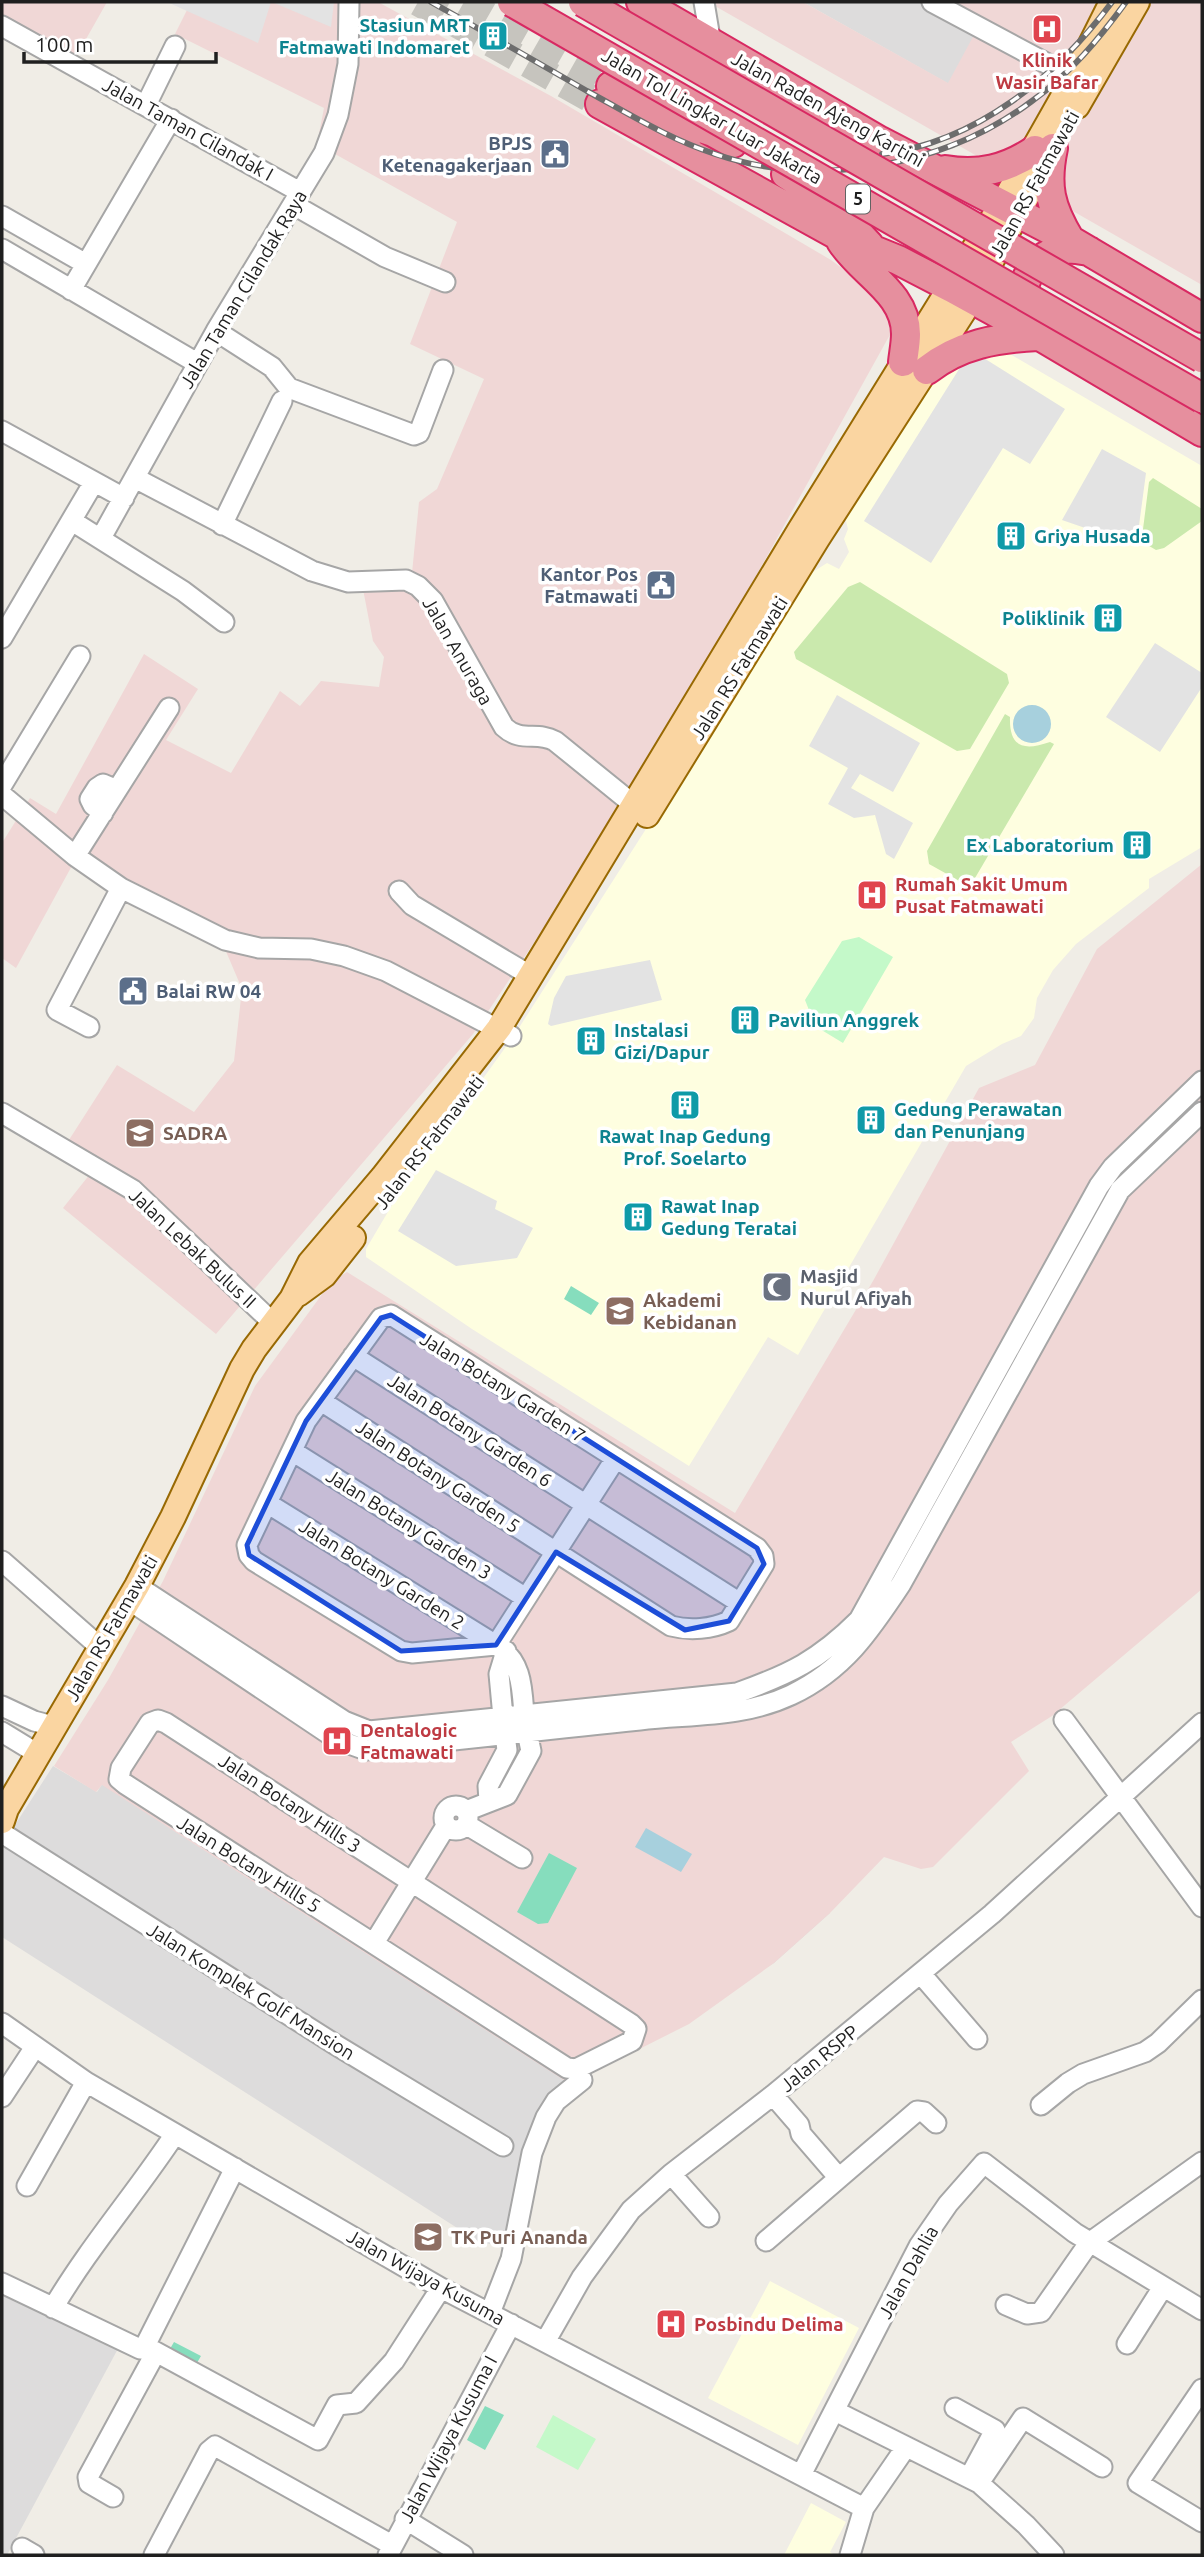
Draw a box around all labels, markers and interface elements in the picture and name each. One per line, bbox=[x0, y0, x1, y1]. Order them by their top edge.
hospital icon: Klinik Wasir Bafar bbox=[1030, 12, 1064, 46]
place label: Stasiun MRT Fatmawati Indomaret bbox=[279, 14, 471, 58]
building icon: Stasiun MRT Fatmawati Indomaret bbox=[476, 19, 510, 53]
scale bar bbox=[24, 21, 217, 65]
text: 100 m bbox=[35, 32, 93, 56]
street label: Jalan Tol Lingkar Luar Jakarta bbox=[598, 44, 826, 188]
street label: Jalan Raden Ajeng Kartini bbox=[728, 47, 928, 171]
place label: Klinik Wasir Bafar bbox=[995, 49, 1099, 93]
street label: Jalan Taman Cilandak I bbox=[99, 73, 277, 185]
street label: Jalan RS Fatmawati bbox=[985, 107, 1083, 261]
place label: BPJS Ketenagakerjaan bbox=[381, 132, 532, 176]
public building icon: BPJS Ketenagakerjaan bbox=[538, 137, 572, 171]
road number: 5 bbox=[846, 184, 870, 214]
street label: Jalan Taman Cilandak Raya bbox=[175, 186, 311, 392]
building icon: Griya Husada bbox=[994, 519, 1028, 553]
place label: Griya Husada bbox=[1034, 525, 1151, 547]
place label: Kantor Pos Fatmawati bbox=[540, 563, 638, 607]
public building icon: Kantor Pos Fatmawati bbox=[644, 568, 678, 602]
street label: Jalan RS Fatmawati bbox=[686, 592, 792, 744]
street label: Jalan Anuraga bbox=[418, 593, 498, 709]
building icon: Poliklinik bbox=[1091, 601, 1125, 635]
place label: Poliklinik bbox=[1002, 607, 1085, 629]
building icon: Ex Laboratorium bbox=[1120, 828, 1154, 862]
place label: Ex Laboratorium bbox=[966, 834, 1114, 856]
place label: Rumah Sakit Umum Pusat Fatmawati bbox=[895, 873, 1068, 917]
hospital icon: Rumah Sakit Umum Pusat Fatmawati bbox=[855, 878, 889, 912]
public building icon: Balai RW 04 bbox=[116, 974, 150, 1008]
place label: Balai RW 04 bbox=[156, 980, 262, 1002]
building icon: Paviliun Anggrek bbox=[728, 1003, 762, 1037]
place label: Paviliun Anggrek bbox=[768, 1009, 920, 1031]
place label: Instalasi Gizi/Dapur bbox=[614, 1019, 710, 1063]
building icon: Instalasi Gizi/Dapur bbox=[574, 1024, 608, 1058]
street label: Jalan RS Fatmawati bbox=[370, 1070, 488, 1214]
building icon: Rawat Inap Gedung Prof. Soelarto bbox=[668, 1088, 702, 1122]
place label: Gedung Perawatan dan Penunjang bbox=[894, 1098, 1062, 1142]
building icon: Gedung Perawatan dan Penunjang bbox=[854, 1103, 888, 1137]
school or university icon: SADRA bbox=[123, 1116, 157, 1150]
place label: SADRA bbox=[163, 1122, 228, 1144]
place label: Rawat Inap Gedung Prof. Soelarto bbox=[599, 1125, 771, 1169]
street label: Jalan Lebak Bulus II bbox=[125, 1184, 261, 1312]
place label: Rawat Inap Gedung Teratai bbox=[661, 1195, 797, 1239]
building icon: Rawat Inap Gedung Teratai bbox=[621, 1200, 655, 1234]
place label: Masjid Nurul Afiyah bbox=[800, 1265, 912, 1309]
mosque icon: Masjid Nurul Afiyah bbox=[760, 1270, 794, 1304]
place label: Akademi Kebidanan bbox=[643, 1289, 737, 1333]
school or university icon: Akademi Kebidanan bbox=[603, 1294, 637, 1328]
street label: Jalan Botany Garden 7 bbox=[416, 1327, 590, 1447]
street label: Jalan Botany Garden 6 bbox=[384, 1369, 556, 1491]
street label: Jalan Botany Garden 5 bbox=[352, 1415, 524, 1537]
street label: Jalan Botany Garden 3 bbox=[322, 1464, 496, 1584]
street label: Jalan Botany Garden 2 bbox=[295, 1514, 469, 1634]
street label: Jalan RS Fatmawati bbox=[60, 1551, 162, 1705]
place label: Dentalogic Fatmawati bbox=[360, 1719, 457, 1763]
hospital icon: Dentalogic Fatmawati bbox=[320, 1724, 354, 1758]
street label: Jalan Botany Hills 3 bbox=[215, 1749, 365, 1857]
street label: Jalan Botany Hills 5 bbox=[173, 1811, 325, 1917]
street label: Jalan Komplek Golf Mansion bbox=[143, 1918, 359, 2064]
street label: Jalan RSPP bbox=[776, 2020, 862, 2096]
school or university icon: TK Puri Ananda bbox=[411, 2220, 445, 2254]
street label: Jalan Dahlia bbox=[874, 2222, 942, 2322]
street label: Jalan Wijaya Kusuma bbox=[343, 2225, 509, 2329]
place label: TK Puri Ananda bbox=[451, 2226, 588, 2248]
hospital icon: Posbindu Delima bbox=[654, 2307, 688, 2341]
place label: Posbindu Delima bbox=[694, 2313, 843, 2335]
street label: Jalan Wijaya Kusuma I bbox=[395, 2352, 501, 2526]

